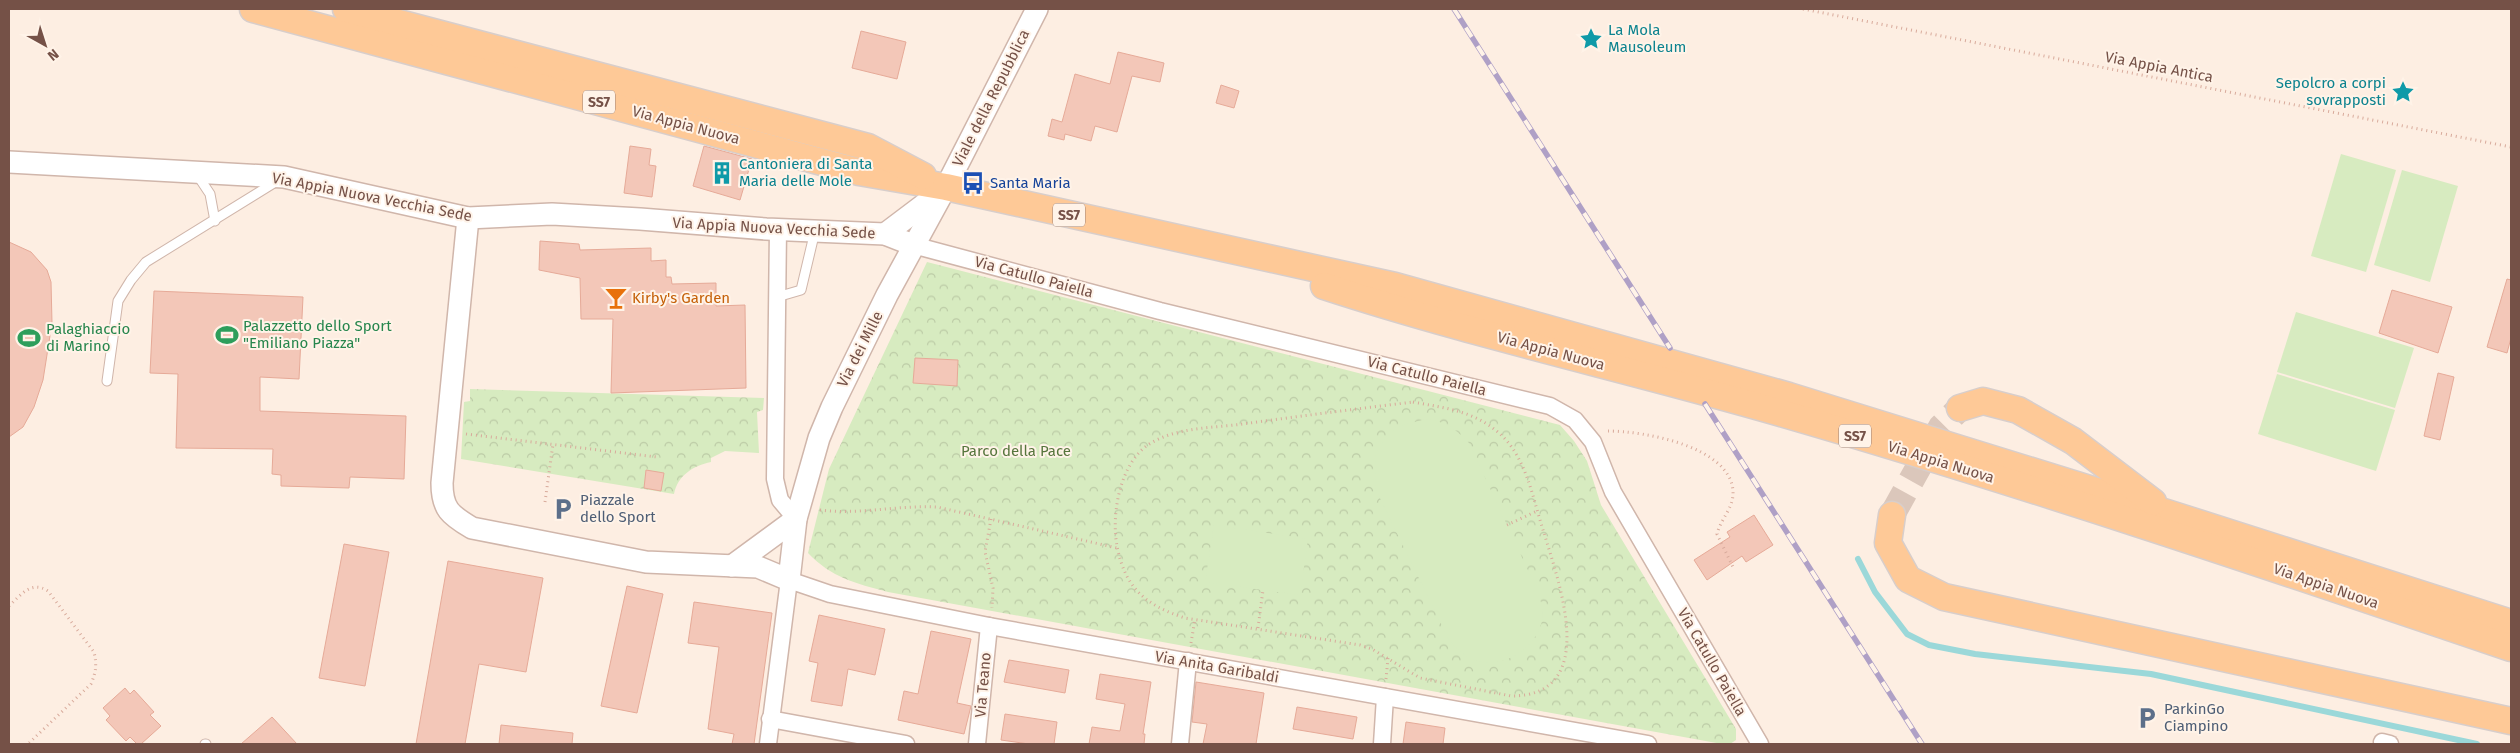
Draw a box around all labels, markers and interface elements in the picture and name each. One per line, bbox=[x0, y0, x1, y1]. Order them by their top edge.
north arrow bbox=[20, 20, 70, 70]
place label: La Mola Mausoleum bbox=[1608, 21, 1686, 56]
street label: Viale della Repubblica bbox=[949, 26, 1033, 170]
place icon: La Mola Mausoleum bbox=[1578, 26, 1604, 52]
text: N bbox=[44, 45, 62, 64]
street label: Via Appia Antica bbox=[2103, 48, 2215, 86]
place label: Sepolcro a corpi sovrapposti bbox=[2276, 74, 2386, 109]
place icon: Sepolcro a corpi sovrapposti bbox=[2390, 79, 2416, 105]
road number: SS7 bbox=[583, 90, 615, 114]
street label: Via Appia Nuova bbox=[630, 102, 742, 148]
place label: Cantoniera di Santa Maria delle Mole bbox=[739, 155, 873, 190]
building icon: Cantoniera di Santa Maria delle Mole bbox=[709, 160, 735, 186]
street label: Via Appia Nuova Vecchia Sede bbox=[271, 169, 473, 225]
bus stop icon: Santa Maria bbox=[960, 170, 986, 196]
place label: Santa Maria bbox=[990, 174, 1071, 192]
road number: SS7 bbox=[1053, 204, 1085, 226]
street label: Via Appia Nuova Vecchia Sede bbox=[672, 214, 876, 242]
street label: Via Catullo Paiella bbox=[973, 253, 1095, 301]
bar icon: Kirby's Garden bbox=[603, 285, 629, 311]
place label: Kirby's Garden bbox=[632, 289, 730, 307]
street label: Via dei Mille bbox=[833, 308, 887, 390]
place label: Palazzetto dello Sport "Emiliano Piazza" bbox=[243, 317, 392, 352]
place label: Palaghiaccio di Marino bbox=[46, 320, 130, 355]
sports icon: Palazzetto dello Sport "Emiliano Piazza" bbox=[214, 322, 240, 348]
sports icon: Palaghiaccio di Marino bbox=[16, 325, 42, 351]
street label: Via Appia Nuova bbox=[1495, 328, 1607, 374]
street label: Via Catullo Paiella bbox=[1366, 353, 1488, 399]
road number: SS7 bbox=[1839, 424, 1871, 448]
street label: Via Appia Nuova bbox=[1886, 437, 1996, 487]
park label: Parco della Pace bbox=[961, 442, 1071, 460]
place label: Piazzale dello Sport bbox=[580, 491, 656, 526]
parking icon: Piazzale dello Sport bbox=[550, 496, 576, 522]
street label: Via Appia Nuova bbox=[2271, 560, 2381, 612]
street label: Via Catullo Paiella bbox=[1674, 605, 1750, 719]
street label: Via Anita Garibaldi bbox=[1154, 647, 1280, 687]
street label: Via Teano bbox=[971, 652, 995, 718]
place label: ParkinGo Ciampino bbox=[2164, 700, 2228, 735]
parking icon: ParkinGo Ciampino bbox=[2134, 705, 2160, 731]

